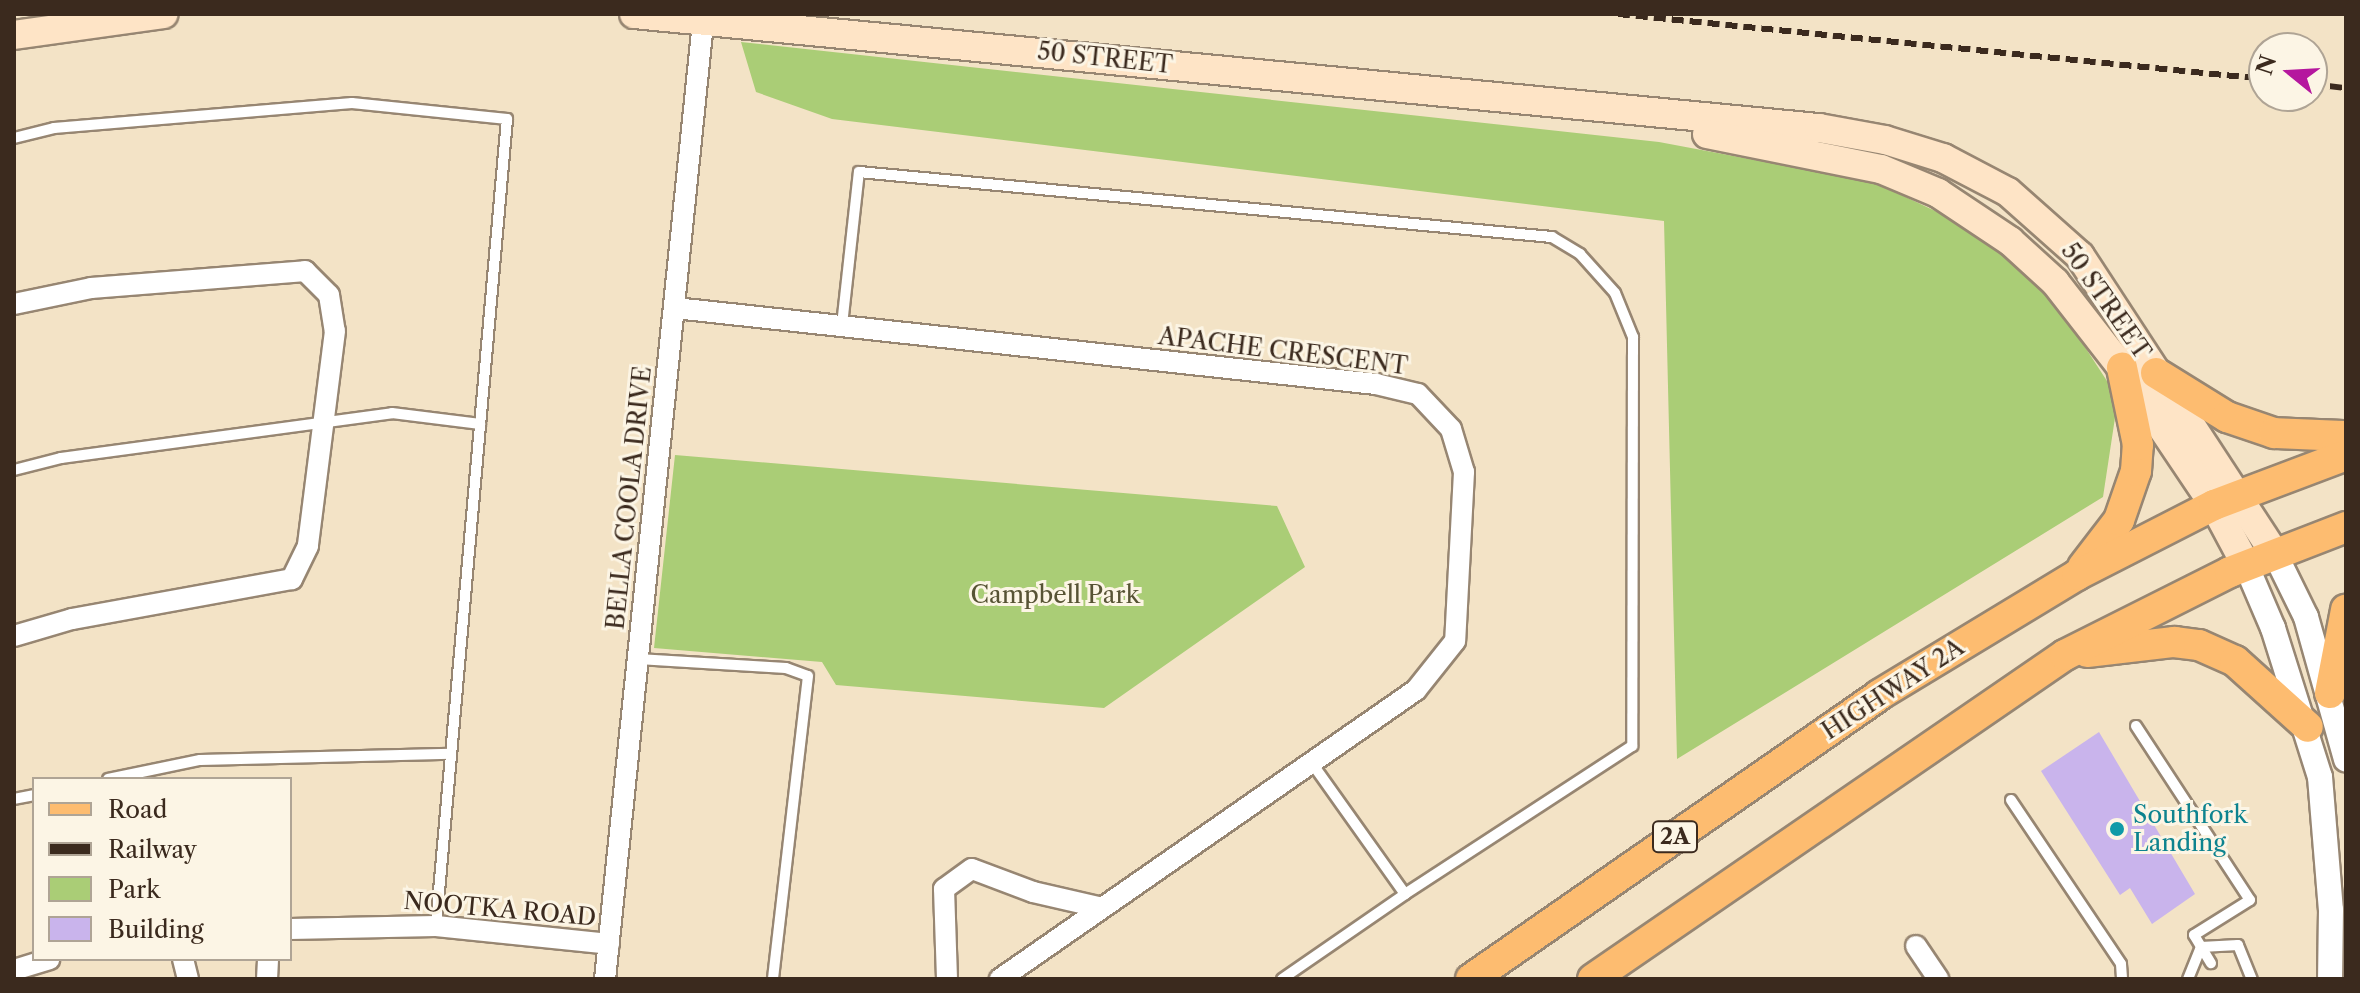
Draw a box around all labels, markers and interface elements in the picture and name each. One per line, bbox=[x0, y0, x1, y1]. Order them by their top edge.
north arrow bbox=[2248, 32, 2328, 112]
street label: 50 STREET bbox=[1036, 37, 1174, 79]
text: N bbox=[2251, 52, 2282, 78]
street label: 50 STREET bbox=[2055, 237, 2157, 365]
street label: APACHE CRESCENT bbox=[1157, 321, 1409, 381]
street label: BELLA COOLA DRIVE bbox=[601, 364, 657, 632]
park label: Campbell Park bbox=[970, 581, 1140, 609]
street label: HIGHWAY 2A bbox=[1816, 632, 1970, 746]
legend bbox=[32, 777, 292, 961]
text: Road bbox=[108, 795, 167, 824]
place label: Southfork Landing bbox=[2133, 801, 2247, 857]
road number: 2A bbox=[1651, 819, 1699, 855]
marker: Southfork Landing bbox=[2108, 820, 2126, 838]
text: Railway bbox=[108, 835, 197, 864]
text: Park bbox=[108, 875, 160, 904]
street label: NOOTKA ROAD bbox=[402, 886, 598, 932]
text: Building bbox=[108, 915, 204, 944]

